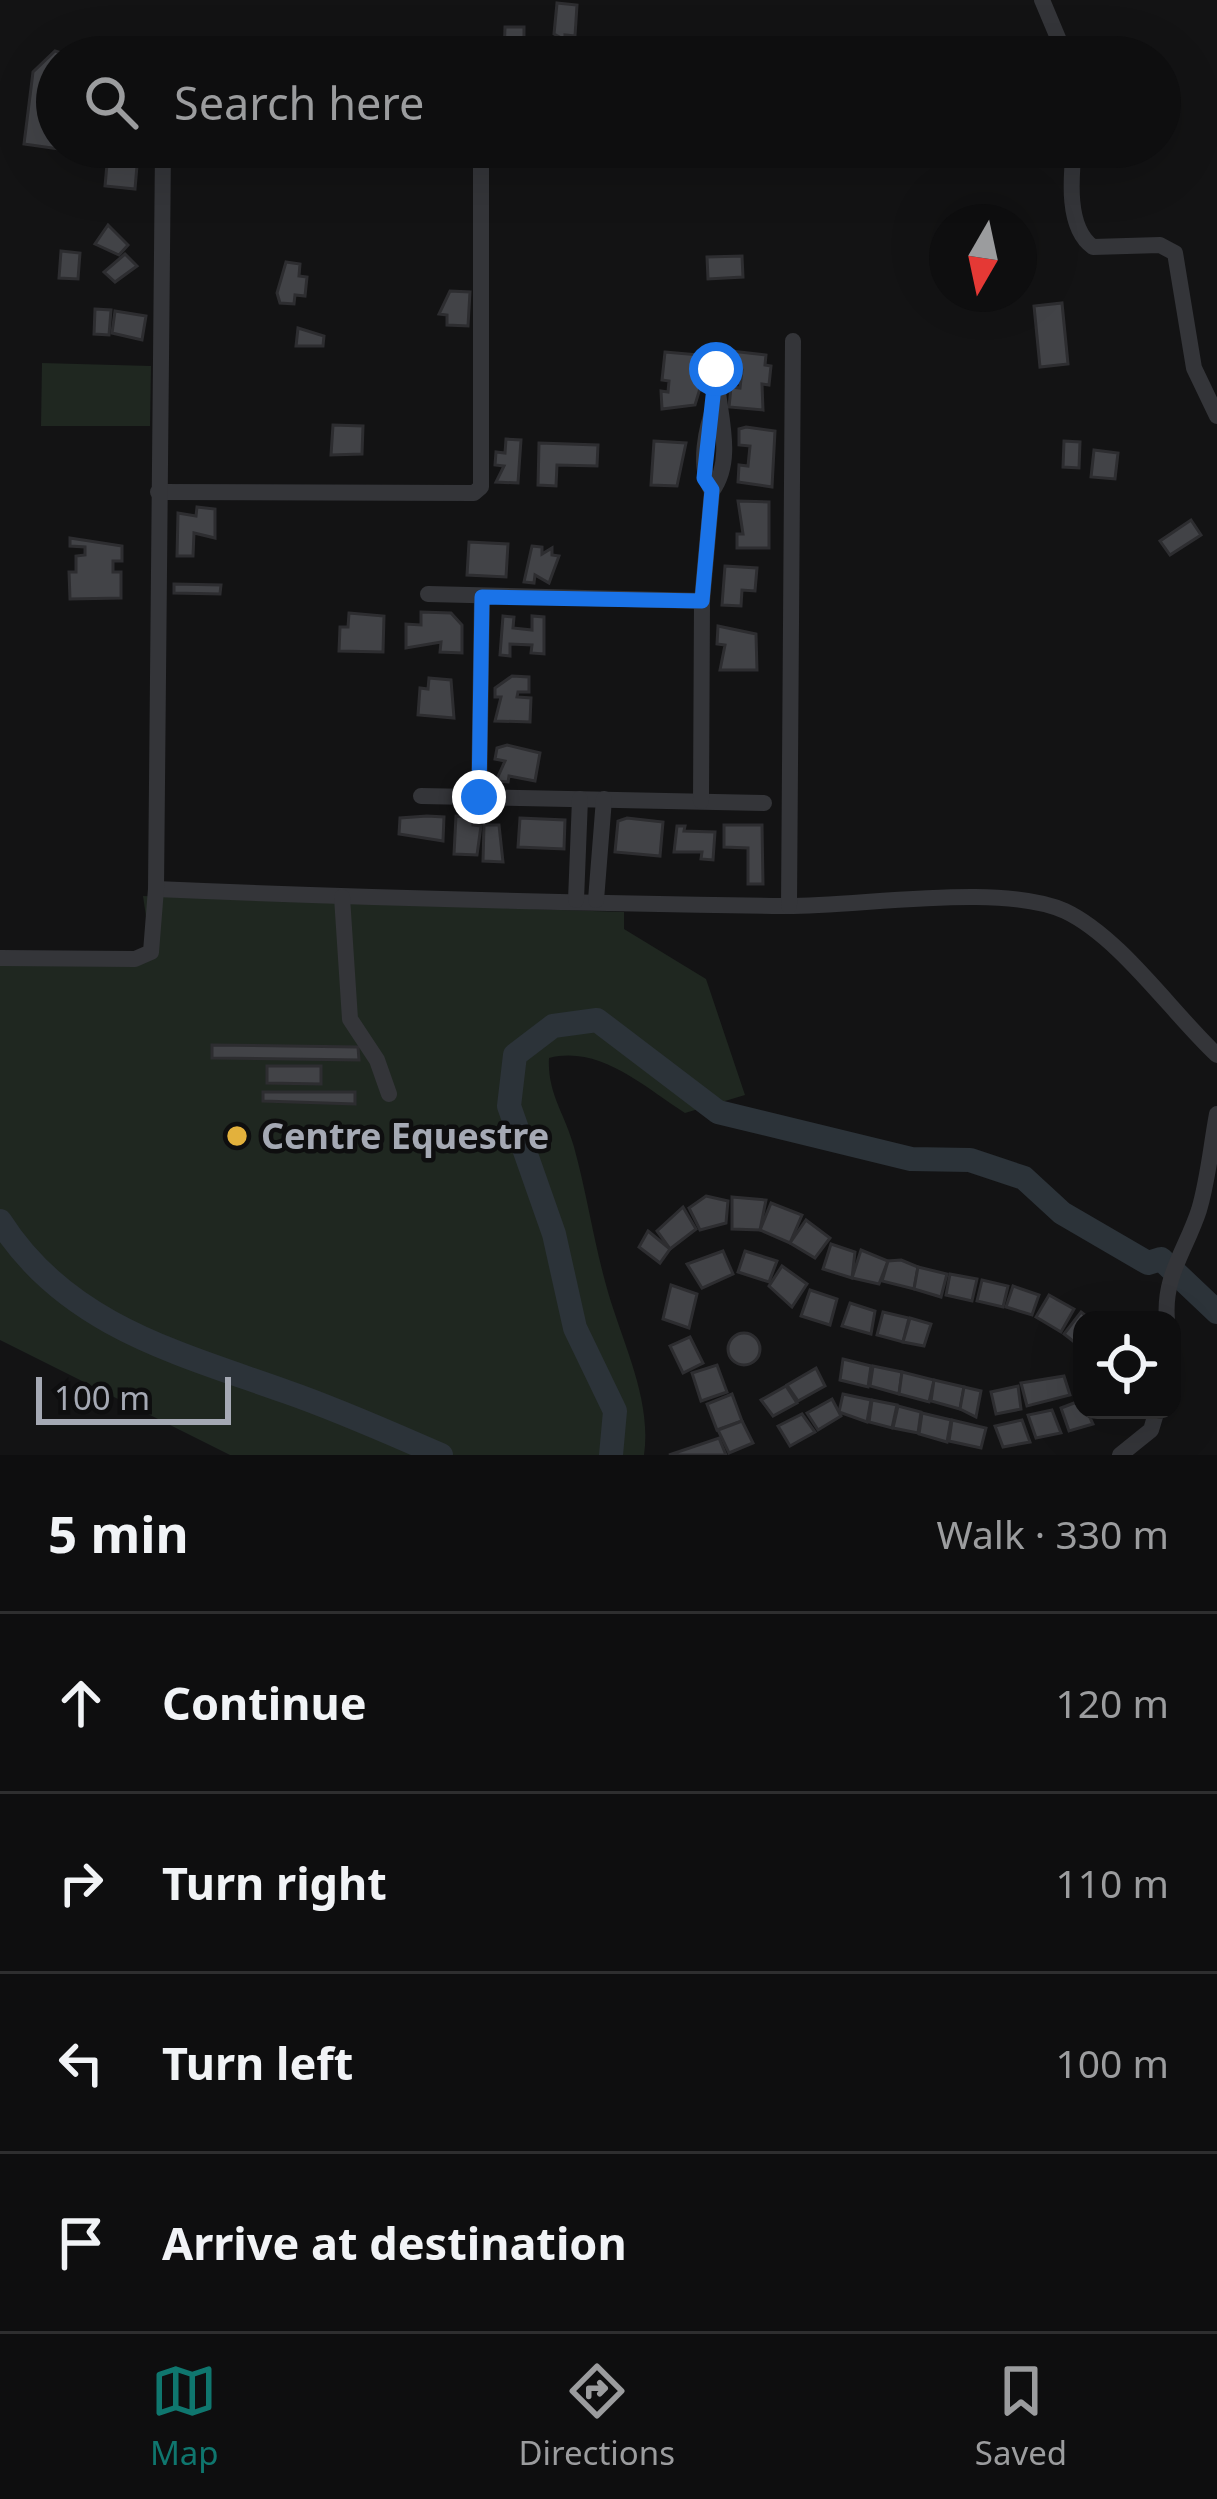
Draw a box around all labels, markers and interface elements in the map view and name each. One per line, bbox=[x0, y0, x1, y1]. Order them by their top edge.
search box bbox=[36, 36, 1181, 168]
icon: search bbox=[78, 69, 144, 135]
text: Search here bbox=[174, 72, 424, 133]
north arrow bbox=[929, 204, 1037, 312]
route start bbox=[689, 342, 743, 396]
route end bbox=[452, 770, 506, 824]
place label: Centre Equestre bbox=[261, 1111, 549, 1160]
marker: Centre Equestre bbox=[224, 1123, 250, 1149]
map controls bbox=[1073, 1311, 1181, 1419]
button: locate bbox=[1073, 1311, 1181, 1419]
scale bar bbox=[36, 1371, 231, 1424]
text: 100 m bbox=[54, 1375, 150, 1420]
text: 5 min bbox=[48, 1498, 189, 1568]
text: Walk · 330 m bbox=[936, 1507, 1169, 1560]
icon: ahead bbox=[48, 1670, 114, 1736]
text: Continue bbox=[162, 1672, 367, 1733]
text: 120 m bbox=[1055, 1676, 1169, 1729]
icon: right bbox=[48, 1850, 114, 1916]
text: Turn right bbox=[162, 1852, 387, 1913]
text: 110 m bbox=[1055, 1856, 1169, 1909]
icon: left bbox=[48, 2030, 114, 2096]
text: Turn left bbox=[162, 2032, 353, 2093]
text: 100 m bbox=[1055, 2036, 1169, 2089]
icon: arrive bbox=[48, 2210, 114, 2276]
text: Arrive at destination bbox=[162, 2212, 627, 2273]
tab: Map bbox=[150, 2358, 219, 2475]
tab: Directions bbox=[518, 2358, 675, 2475]
tab: Saved bbox=[975, 2358, 1067, 2475]

